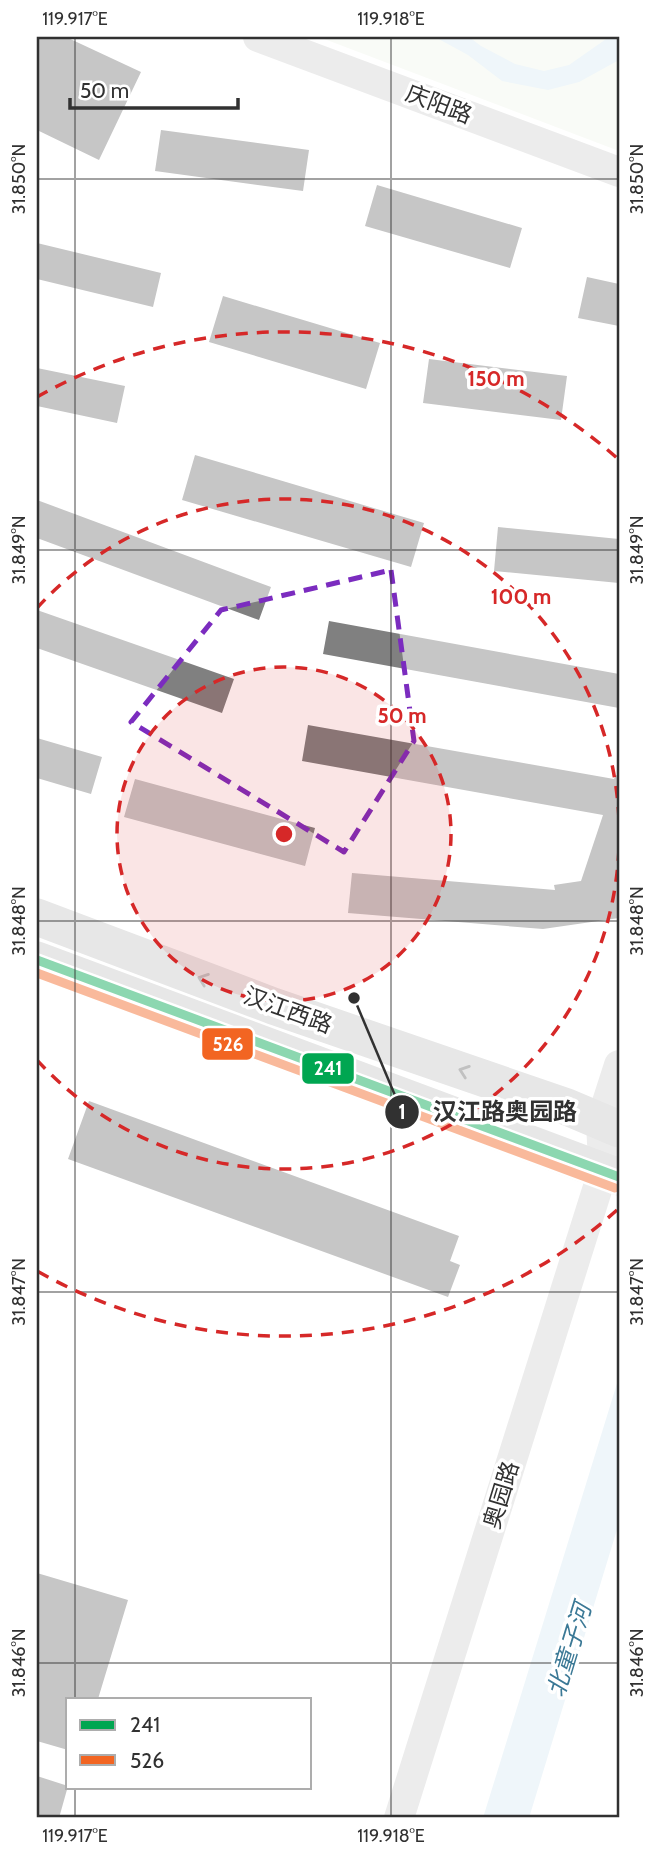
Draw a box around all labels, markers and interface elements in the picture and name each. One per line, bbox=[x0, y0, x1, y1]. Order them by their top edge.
text: 119.917°E bbox=[42, 8, 108, 30]
text: 119.918°E bbox=[357, 8, 425, 30]
scale bar bbox=[70, 66, 238, 110]
text: 50 m bbox=[80, 78, 129, 103]
street label: 庆阳路 bbox=[402, 79, 476, 129]
text: 31.850°N bbox=[8, 144, 30, 214]
text: 31.850°N bbox=[626, 144, 648, 214]
text: 150 m bbox=[468, 366, 524, 391]
text: 31.849°N bbox=[8, 516, 30, 584]
text: 31.849°N bbox=[626, 516, 648, 584]
text: 100 m bbox=[491, 584, 551, 609]
text: 50 m bbox=[377, 703, 427, 728]
centre of rings bbox=[272, 822, 296, 846]
text: 31.848°N bbox=[8, 886, 30, 956]
text: 31.848°N bbox=[626, 886, 648, 956]
one-way arrow bbox=[197, 974, 209, 988]
street label: 汉江西路 bbox=[240, 981, 336, 1039]
line badge: 526 bbox=[201, 1027, 254, 1061]
text: 526 bbox=[213, 1033, 243, 1056]
line badge: 241 bbox=[301, 1052, 355, 1085]
text: 241 bbox=[314, 1057, 342, 1080]
one-way arrow bbox=[458, 1065, 470, 1079]
callout: 汉江路奥园路 bbox=[384, 1089, 591, 1134]
text: 汉江路奥园路 bbox=[433, 1097, 577, 1126]
text: 1 bbox=[398, 1099, 406, 1124]
text: 31.847°N bbox=[8, 1258, 30, 1326]
text: 31.847°N bbox=[626, 1258, 648, 1326]
street label: 奥园路 bbox=[478, 1458, 524, 1532]
water label: 北童子河 bbox=[541, 1596, 598, 1700]
text: 31.846°N bbox=[8, 1629, 30, 1697]
text: 31.846°N bbox=[626, 1629, 648, 1697]
legend bbox=[66, 1698, 312, 1788]
text: 241 bbox=[130, 1712, 160, 1737]
text: 526 bbox=[130, 1748, 164, 1773]
text: 119.917°E bbox=[42, 1825, 108, 1847]
text: 119.918°E bbox=[357, 1825, 425, 1847]

